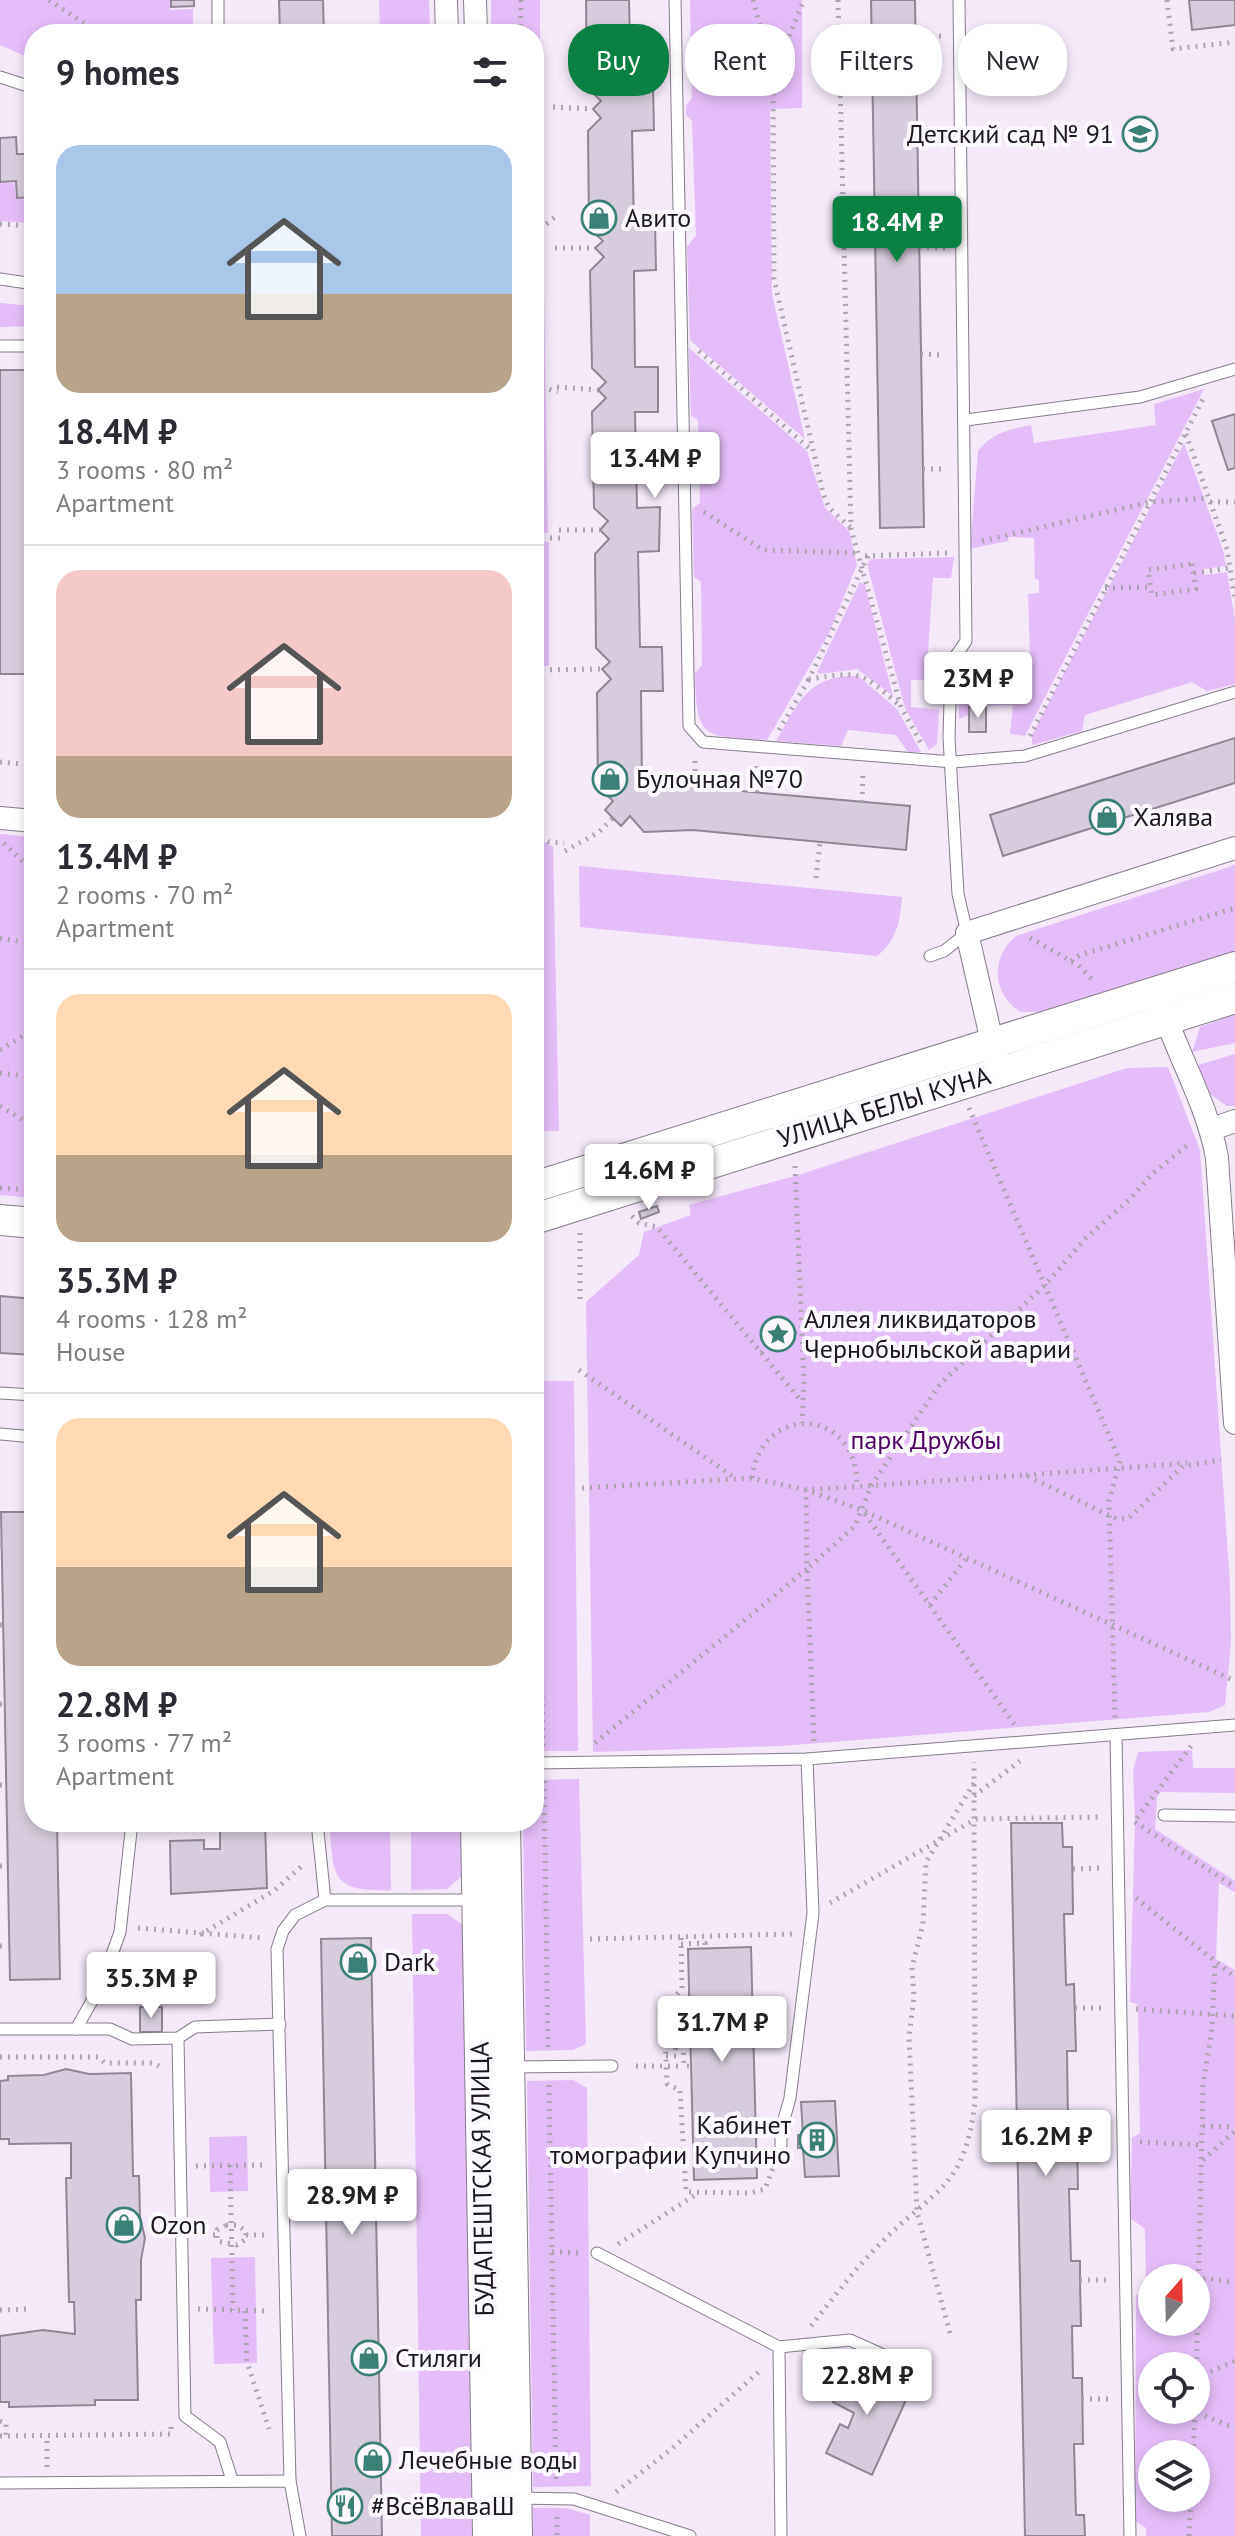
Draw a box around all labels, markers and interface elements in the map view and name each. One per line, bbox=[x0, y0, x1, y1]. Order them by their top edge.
chip: Buy bbox=[568, 24, 669, 96]
chip: Rent bbox=[685, 24, 795, 96]
chip: Filters bbox=[811, 24, 942, 96]
chip: New bbox=[958, 24, 1067, 96]
text: 9 homes bbox=[56, 50, 180, 94]
icon: filters bbox=[468, 50, 512, 94]
school or university icon: Детский сад № 91 bbox=[1121, 115, 1159, 153]
place label: Детский сад № 91 bbox=[907, 117, 1114, 150]
pin: 18.4M ₽ bbox=[823, 196, 971, 264]
icon: home bbox=[212, 197, 356, 341]
shop icon: Авито bbox=[580, 199, 618, 237]
place label: Авито bbox=[625, 201, 691, 234]
text: 18.4M ₽ bbox=[851, 205, 943, 238]
text: 18.4M ₽ bbox=[56, 409, 177, 453]
pin: 13.4M ₽ bbox=[581, 432, 729, 500]
text: 13.4M ₽ bbox=[609, 441, 701, 474]
text: 3 rooms · 80 m² bbox=[56, 453, 233, 486]
text: Apartment bbox=[56, 486, 174, 519]
icon: home bbox=[212, 622, 356, 766]
pin: 23M ₽ bbox=[922, 652, 1034, 720]
text: 23M ₽ bbox=[942, 661, 1014, 694]
shop icon: Булочная №70 bbox=[591, 760, 629, 798]
place label: Булочная №70 bbox=[636, 762, 803, 795]
shop icon: Халява bbox=[1088, 798, 1126, 836]
place label: Халява bbox=[1133, 800, 1213, 833]
text: 13.4M ₽ bbox=[56, 834, 177, 878]
text: 2 rooms · 70 m² bbox=[56, 878, 233, 911]
text: Apartment bbox=[56, 911, 174, 944]
icon: home bbox=[212, 1046, 356, 1190]
street label: УЛИЦА БЕЛЫ КУНА bbox=[773, 1058, 994, 1155]
pin: 14.6M ₽ bbox=[575, 1144, 723, 1212]
text: 14.6M ₽ bbox=[603, 1153, 695, 1186]
text: 35.3M ₽ bbox=[56, 1258, 177, 1302]
text: 4 rooms · 128 m² bbox=[56, 1302, 248, 1335]
place label: Аллея ликвидаторов Чернобыльской аварии bbox=[804, 1302, 1071, 1365]
place icon: Аллея ликвидаторов Чернобыльской аварии bbox=[759, 1315, 797, 1353]
text: House bbox=[56, 1335, 126, 1368]
park label: парк Дружбы bbox=[850, 1423, 1002, 1456]
icon: home bbox=[212, 1470, 356, 1614]
text: 22.8M ₽ bbox=[56, 1682, 177, 1726]
text: 3 rooms · 77 m² bbox=[56, 1726, 232, 1759]
text: Apartment bbox=[56, 1759, 174, 1792]
shop icon: Dark bbox=[339, 1943, 377, 1981]
place label: Dark bbox=[384, 1945, 436, 1978]
pin: 35.3M ₽ bbox=[77, 1952, 225, 2020]
text: 35.3M ₽ bbox=[105, 1961, 197, 1994]
pin: 31.7M ₽ bbox=[648, 1996, 796, 2064]
text: 31.7M ₽ bbox=[676, 2005, 768, 2038]
street label: БУДАПЕШТСКАЯ УЛИЦА bbox=[463, 2041, 500, 2317]
place label: Кабинет томографии Купчино bbox=[550, 2108, 792, 2171]
pin: 16.2M ₽ bbox=[972, 2110, 1120, 2178]
text: 16.2M ₽ bbox=[1000, 2119, 1092, 2152]
building icon: Кабинет томографии Купчино bbox=[798, 2121, 836, 2159]
pin: 28.9M ₽ bbox=[278, 2169, 426, 2237]
text: 28.9M ₽ bbox=[306, 2178, 398, 2211]
shop icon: Ozon bbox=[105, 2206, 143, 2244]
place label: Ozon bbox=[150, 2208, 207, 2241]
north arrow bbox=[1138, 2264, 1210, 2336]
map controls bbox=[1138, 2264, 1210, 2512]
shop icon: Стиляги bbox=[350, 2339, 388, 2377]
place label: Стиляги bbox=[395, 2341, 482, 2374]
pin: 22.8M ₽ bbox=[793, 2349, 941, 2417]
button: locate bbox=[1138, 2352, 1210, 2424]
text: 22.8M ₽ bbox=[821, 2358, 913, 2391]
button: layers bbox=[1138, 2440, 1210, 2512]
shop icon: Лечебные воды bbox=[354, 2441, 392, 2479]
place label: Лечебные воды bbox=[398, 2443, 578, 2476]
restaurant icon: #ВсёВлаваШ bbox=[326, 2487, 364, 2525]
place label: #ВсёВлаваШ bbox=[371, 2489, 515, 2522]

